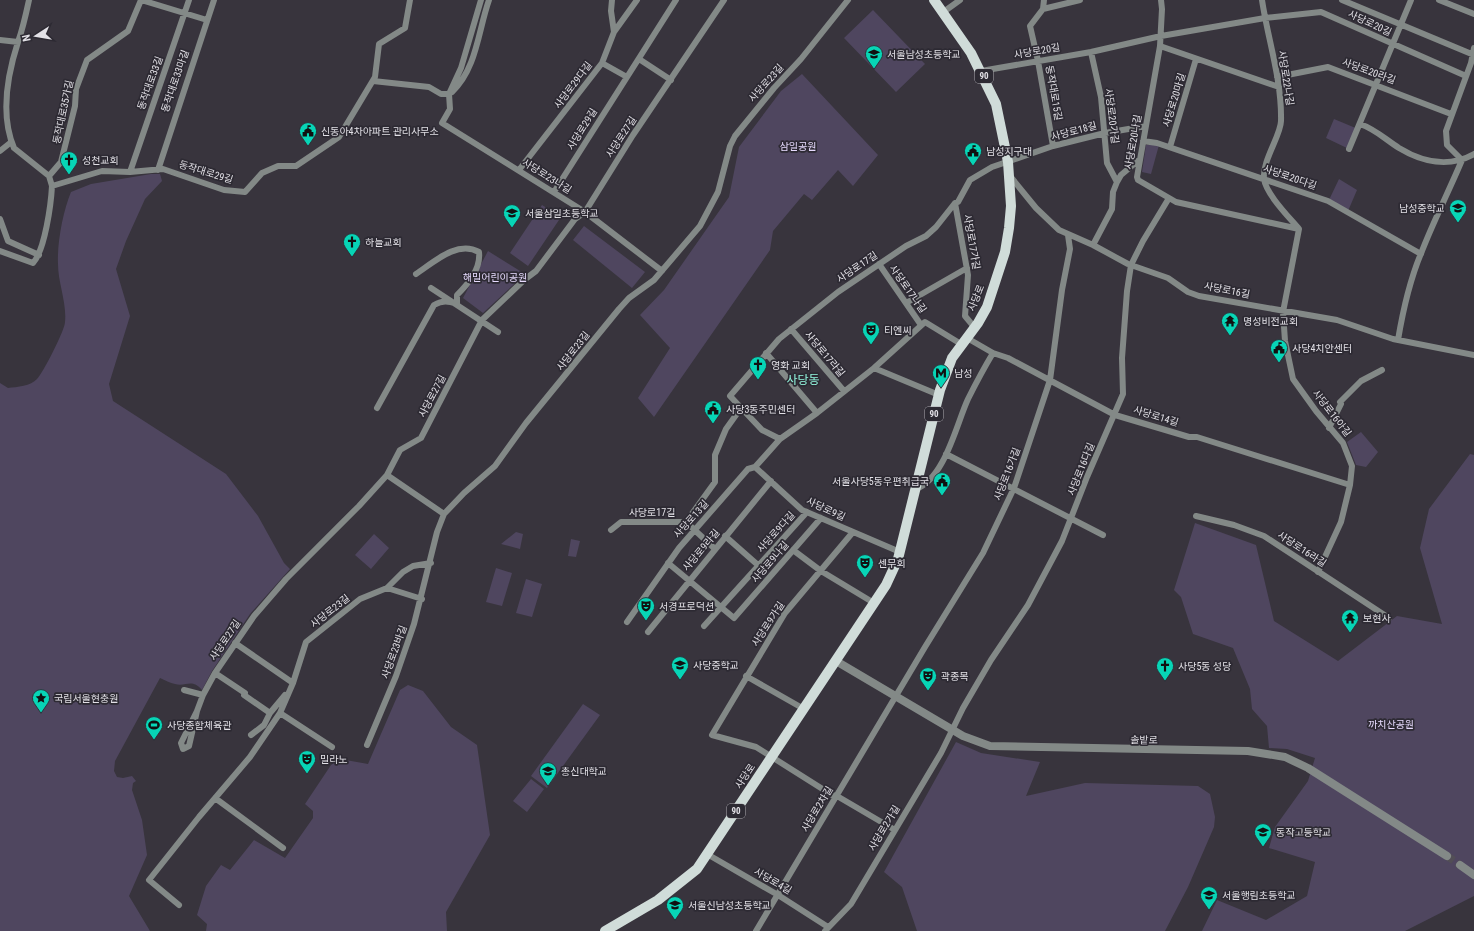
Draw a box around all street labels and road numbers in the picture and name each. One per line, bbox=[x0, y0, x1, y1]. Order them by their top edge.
street label: 사당로20길 bbox=[1347, 8, 1393, 38]
street label: 사당로20길 bbox=[1013, 42, 1061, 60]
street label: 동작대로33마길 bbox=[159, 48, 191, 114]
street label: 사당로22나길 bbox=[1276, 50, 1296, 106]
street label: 동작대로33길 bbox=[135, 55, 165, 111]
street label: 사당로20라길 bbox=[1341, 56, 1397, 86]
street label: 사당로29다길 bbox=[552, 59, 594, 111]
street label: 사당로23길 bbox=[746, 62, 786, 104]
street label: 동작대로15길 bbox=[1044, 65, 1064, 121]
road number: 90 bbox=[975, 69, 993, 83]
street label: 사당로20마길 bbox=[1161, 72, 1187, 128]
street label: 동작대로35가길 bbox=[51, 79, 75, 145]
street label: 사당로20가길 bbox=[1103, 88, 1121, 144]
street label: 사당로29길 bbox=[565, 106, 599, 152]
street label: 사당로27길 bbox=[604, 114, 638, 160]
street label: 사당로20나길 bbox=[1123, 114, 1143, 170]
street label: 사당로18길 bbox=[1050, 120, 1098, 142]
street label: 사당로23나길 bbox=[520, 157, 574, 195]
street label: 동작대로29길 bbox=[178, 159, 234, 185]
street label: 사당로20다길 bbox=[1262, 163, 1318, 191]
street label: 사당로17가길 bbox=[962, 214, 982, 270]
street label: 사당로17길 bbox=[835, 249, 879, 285]
street label: 사당로17나길 bbox=[887, 263, 929, 315]
street label: 사당로16길 bbox=[1203, 280, 1251, 300]
street label: 사당로 bbox=[966, 283, 986, 313]
street label: 사당로23길 bbox=[554, 329, 592, 373]
street label: 사당로17라길 bbox=[803, 329, 847, 379]
street label: 사당로27길 bbox=[416, 373, 448, 419]
street label: 사당로16아길 bbox=[1310, 388, 1354, 438]
street label: 사당로14길 bbox=[1132, 404, 1180, 428]
road number: 90 bbox=[925, 407, 943, 421]
street label: 사당로16다길 bbox=[1065, 441, 1097, 497]
street label: 사당로16가길 bbox=[992, 446, 1022, 502]
street label: 사당로9길 bbox=[805, 495, 847, 523]
street label: 사당로13길 bbox=[671, 498, 711, 540]
street label: 사당로17길 bbox=[629, 507, 675, 518]
street label: 사당로9다길 bbox=[755, 509, 797, 555]
street label: 사당로9라길 bbox=[680, 527, 722, 573]
street label: 사당로16라길 bbox=[1276, 529, 1328, 569]
street label: 사당로9나길 bbox=[749, 539, 791, 585]
street label: 사당로23길 bbox=[308, 592, 352, 630]
street label: 사당로9가길 bbox=[750, 600, 786, 648]
street label: 사당로27길 bbox=[207, 618, 243, 662]
street label: 사당로23바길 bbox=[379, 624, 409, 680]
street label: 솔밭로 bbox=[1130, 734, 1158, 746]
street label: 사당로 bbox=[733, 761, 757, 791]
street label: 사당로2차길 bbox=[799, 784, 835, 834]
street label: 사당로2가길 bbox=[866, 803, 902, 853]
road number: 90 bbox=[727, 804, 745, 818]
street label: 사당로4길 bbox=[752, 866, 794, 896]

